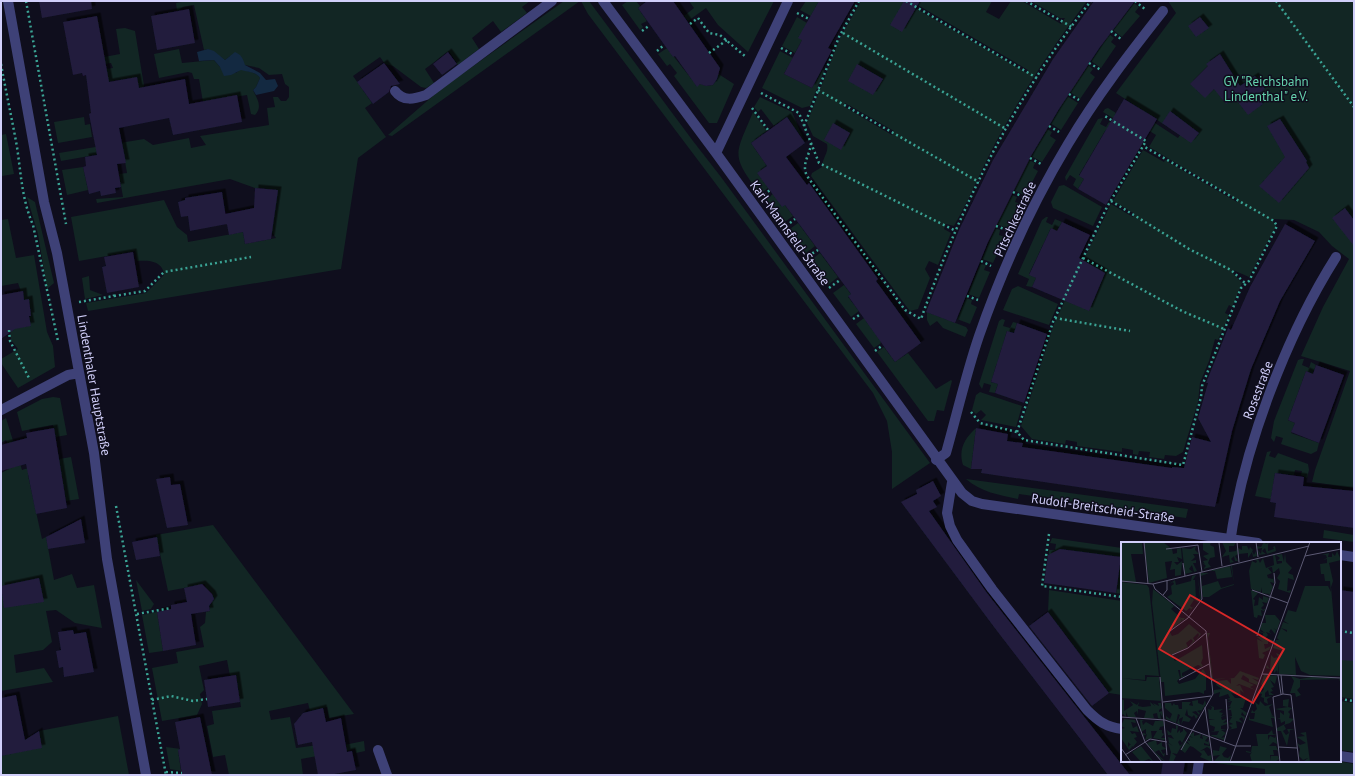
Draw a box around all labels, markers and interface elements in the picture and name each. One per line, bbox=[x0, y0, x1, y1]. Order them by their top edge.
park label: GV "Reichsbahn Lindenthal" e.V. bbox=[1223, 73, 1309, 105]
street label: Karl-Mannsfeld-Straße bbox=[746, 177, 834, 289]
street label: Pitschkestraße bbox=[990, 179, 1040, 259]
street label: Lindenthaler Hauptstraße bbox=[73, 313, 115, 457]
street label: Rosestraße bbox=[1239, 358, 1277, 422]
street label: Rudolf-Breitscheid-Straße bbox=[1030, 490, 1176, 526]
inset map bbox=[1121, 542, 1341, 762]

